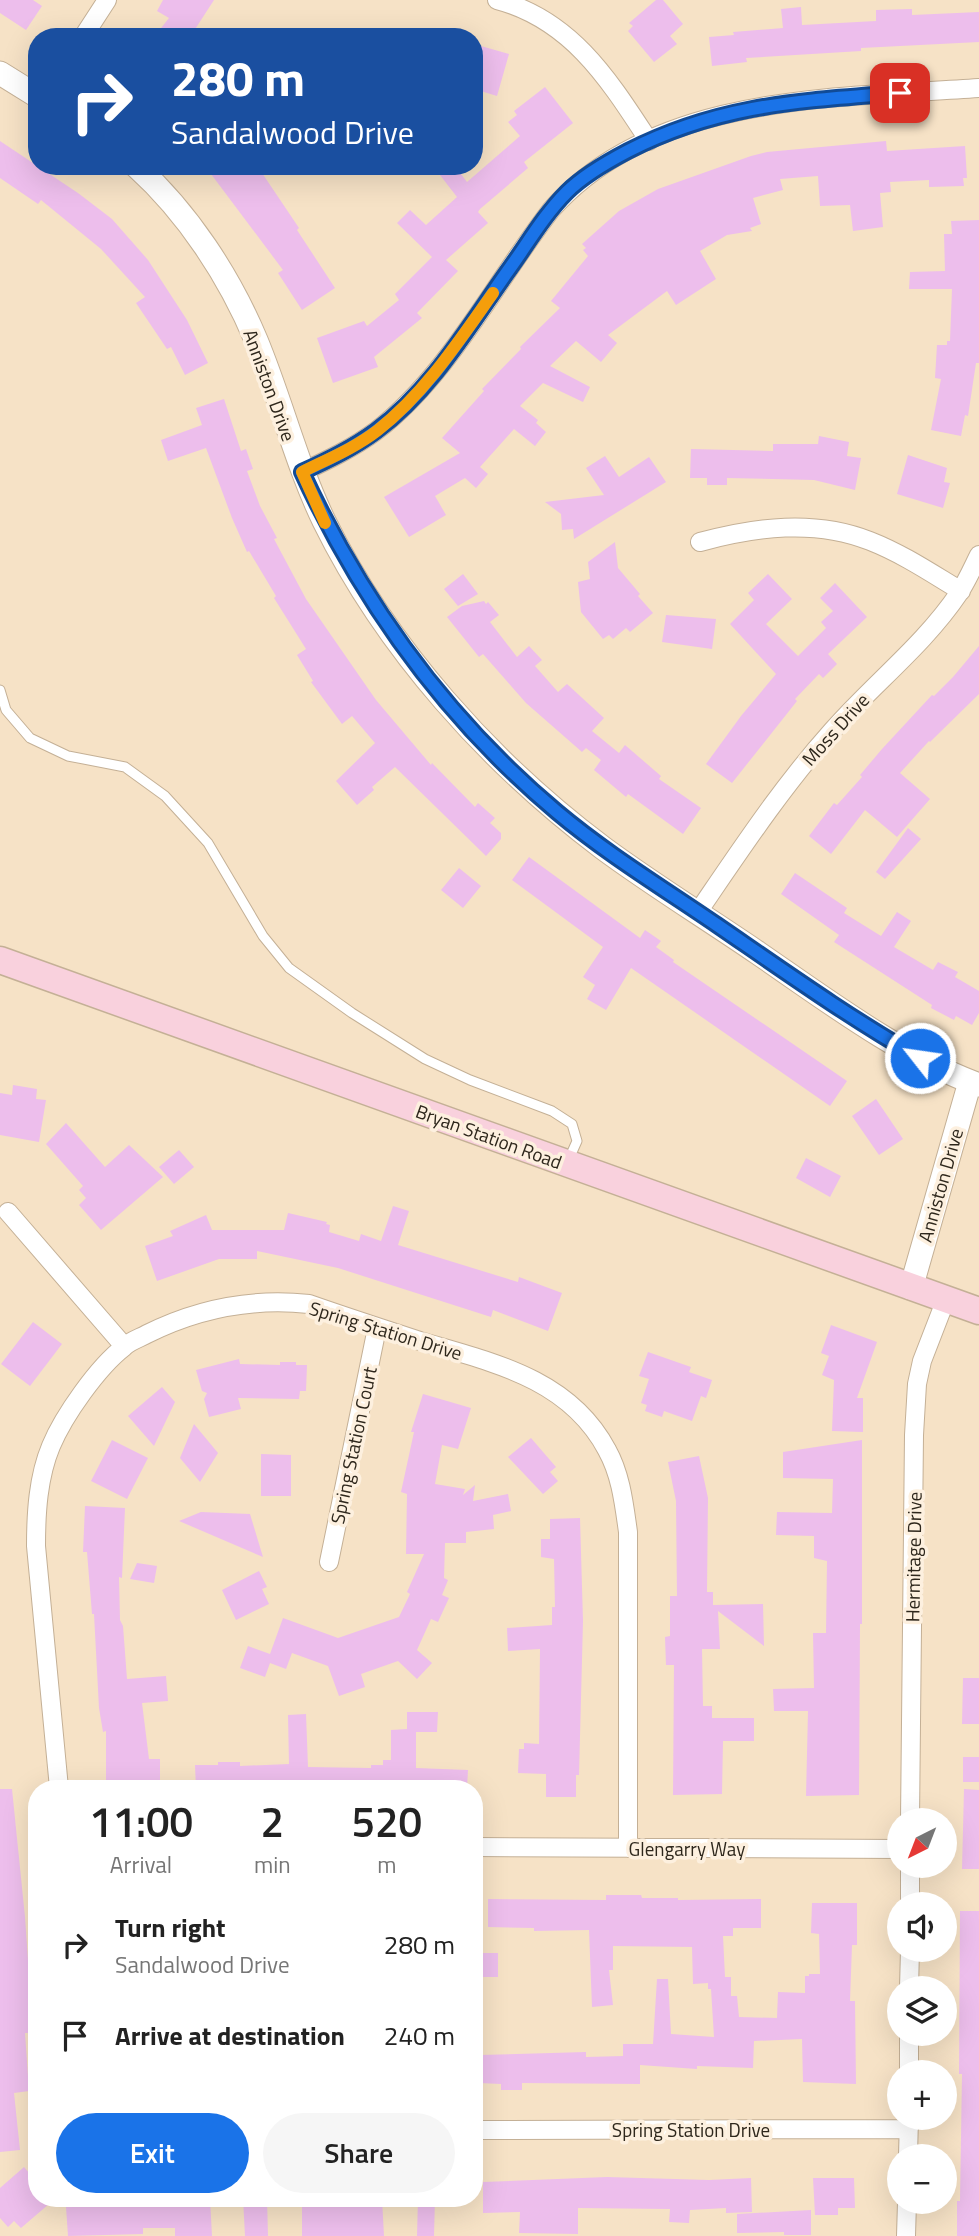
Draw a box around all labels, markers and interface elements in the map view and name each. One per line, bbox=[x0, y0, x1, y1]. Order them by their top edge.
text: 280 m bbox=[171, 40, 305, 115]
icon: right bbox=[56, 56, 147, 147]
pin bbox=[870, 63, 930, 123]
icon: arrive bbox=[881, 74, 919, 112]
text: Sandalwood Drive bbox=[171, 108, 414, 156]
street label: Anniston Drive bbox=[236, 325, 304, 445]
street label: Moss Drive bbox=[794, 686, 876, 772]
position arrow bbox=[883, 1021, 957, 1095]
street label: Bryan Station Road bbox=[412, 1096, 566, 1176]
street label: Anniston Drive bbox=[910, 1125, 970, 1245]
street label: Spring Station Drive bbox=[306, 1293, 466, 1367]
street label: Spring Station Court bbox=[322, 1363, 384, 1526]
street label: Hermitage Drive bbox=[897, 1492, 929, 1622]
text: 11:00 bbox=[89, 1789, 193, 1853]
text: 2 bbox=[261, 1789, 284, 1853]
text: 520 bbox=[352, 1789, 422, 1853]
north arrow bbox=[887, 1808, 957, 1878]
map controls bbox=[887, 1808, 957, 2214]
street label: Glengarry Way bbox=[629, 1834, 745, 1863]
text: Arrival bbox=[110, 1847, 172, 1882]
text: min bbox=[254, 1847, 291, 1882]
text: m bbox=[377, 1847, 396, 1882]
button: sound bbox=[887, 1892, 957, 1962]
text: Turn right bbox=[115, 1908, 226, 1947]
text: 280 m bbox=[384, 1925, 455, 1964]
icon: right bbox=[56, 1926, 94, 1964]
text: Sandalwood Drive bbox=[115, 1947, 290, 1982]
button: layers bbox=[887, 1976, 957, 2046]
text: Arrive at destination bbox=[115, 2016, 345, 2055]
text: 240 m bbox=[384, 2016, 455, 2055]
icon: arrive bbox=[56, 2017, 94, 2055]
button: + bbox=[887, 2060, 957, 2130]
button: Exit bbox=[56, 2113, 249, 2193]
button: Share bbox=[263, 2113, 455, 2193]
street label: Spring Station Drive bbox=[612, 2115, 770, 2144]
button: − bbox=[887, 2144, 957, 2214]

